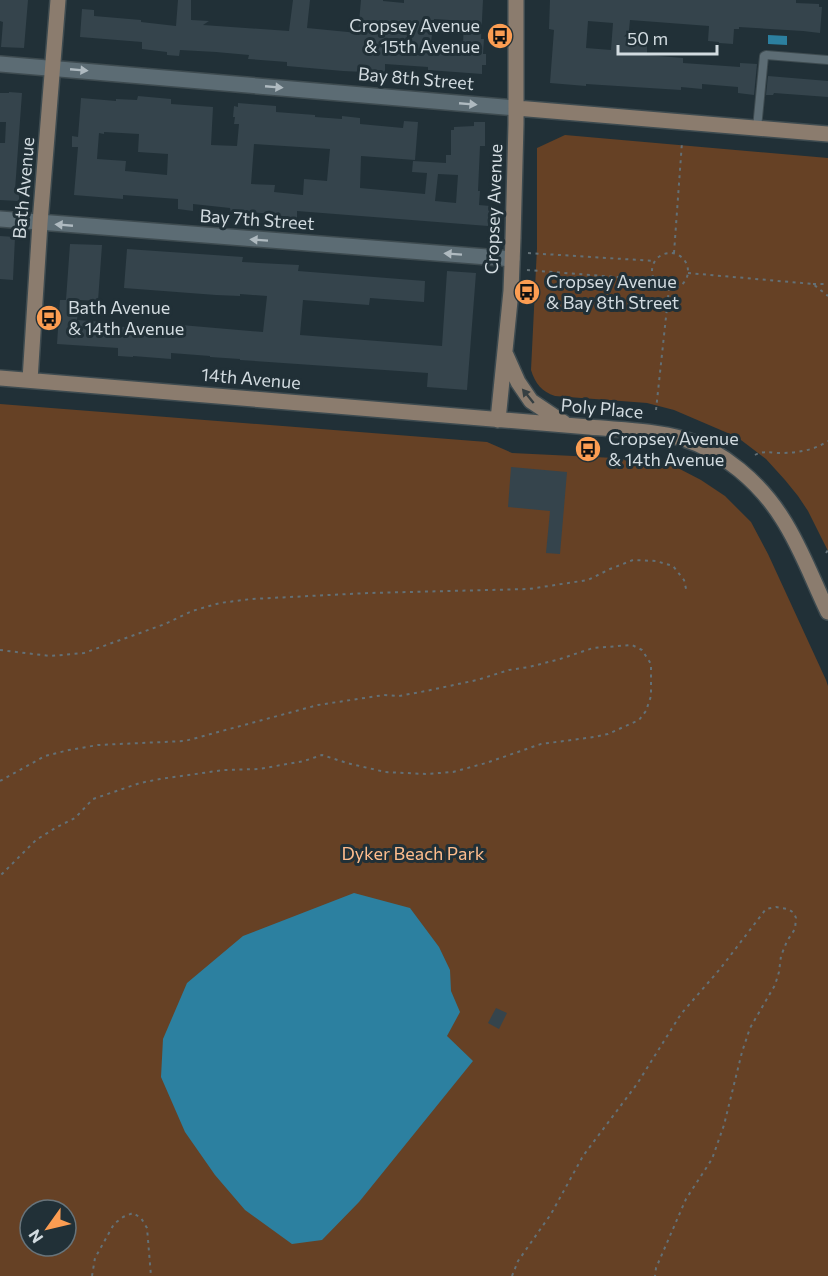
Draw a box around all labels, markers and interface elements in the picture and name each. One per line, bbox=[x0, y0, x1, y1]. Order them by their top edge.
place label: Cropsey Avenue & 15th Avenue bbox=[349, 14, 480, 57]
scale bar bbox=[618, 18, 717, 56]
bus stop icon: Cropsey Avenue & 15th Avenue bbox=[485, 21, 515, 51]
text: 50 m bbox=[627, 27, 668, 49]
street label: Bay 8th Street bbox=[357, 62, 475, 94]
one-way arrow bbox=[70, 65, 89, 75]
one-way arrow bbox=[264, 82, 283, 92]
one-way arrow bbox=[458, 99, 477, 108]
street label: Bath Avenue bbox=[8, 136, 38, 240]
street label: Cropsey Avenue bbox=[480, 143, 506, 275]
street label: Bay 7th Street bbox=[199, 204, 315, 234]
one-way arrow bbox=[55, 220, 74, 230]
one-way arrow bbox=[249, 235, 268, 244]
one-way arrow bbox=[444, 249, 463, 259]
place label: Cropsey Avenue & Bay 8th Street bbox=[546, 270, 679, 313]
bus stop icon: Cropsey Avenue & Bay 8th Street bbox=[512, 277, 542, 307]
place label: Bath Avenue & 14th Avenue bbox=[68, 296, 184, 339]
bus stop icon: Bath Avenue & 14th Avenue bbox=[34, 303, 64, 333]
street label: 14th Avenue bbox=[200, 363, 302, 393]
one-way arrow bbox=[523, 389, 535, 404]
street label: Poly Place bbox=[560, 393, 644, 423]
place label: Cropsey Avenue & 14th Avenue bbox=[608, 427, 739, 470]
bus stop icon: Cropsey Avenue & 14th Avenue bbox=[573, 434, 603, 464]
park label: Dyker Beach Park bbox=[342, 842, 485, 864]
north arrow bbox=[18, 1198, 78, 1258]
text: N bbox=[24, 1226, 46, 1247]

